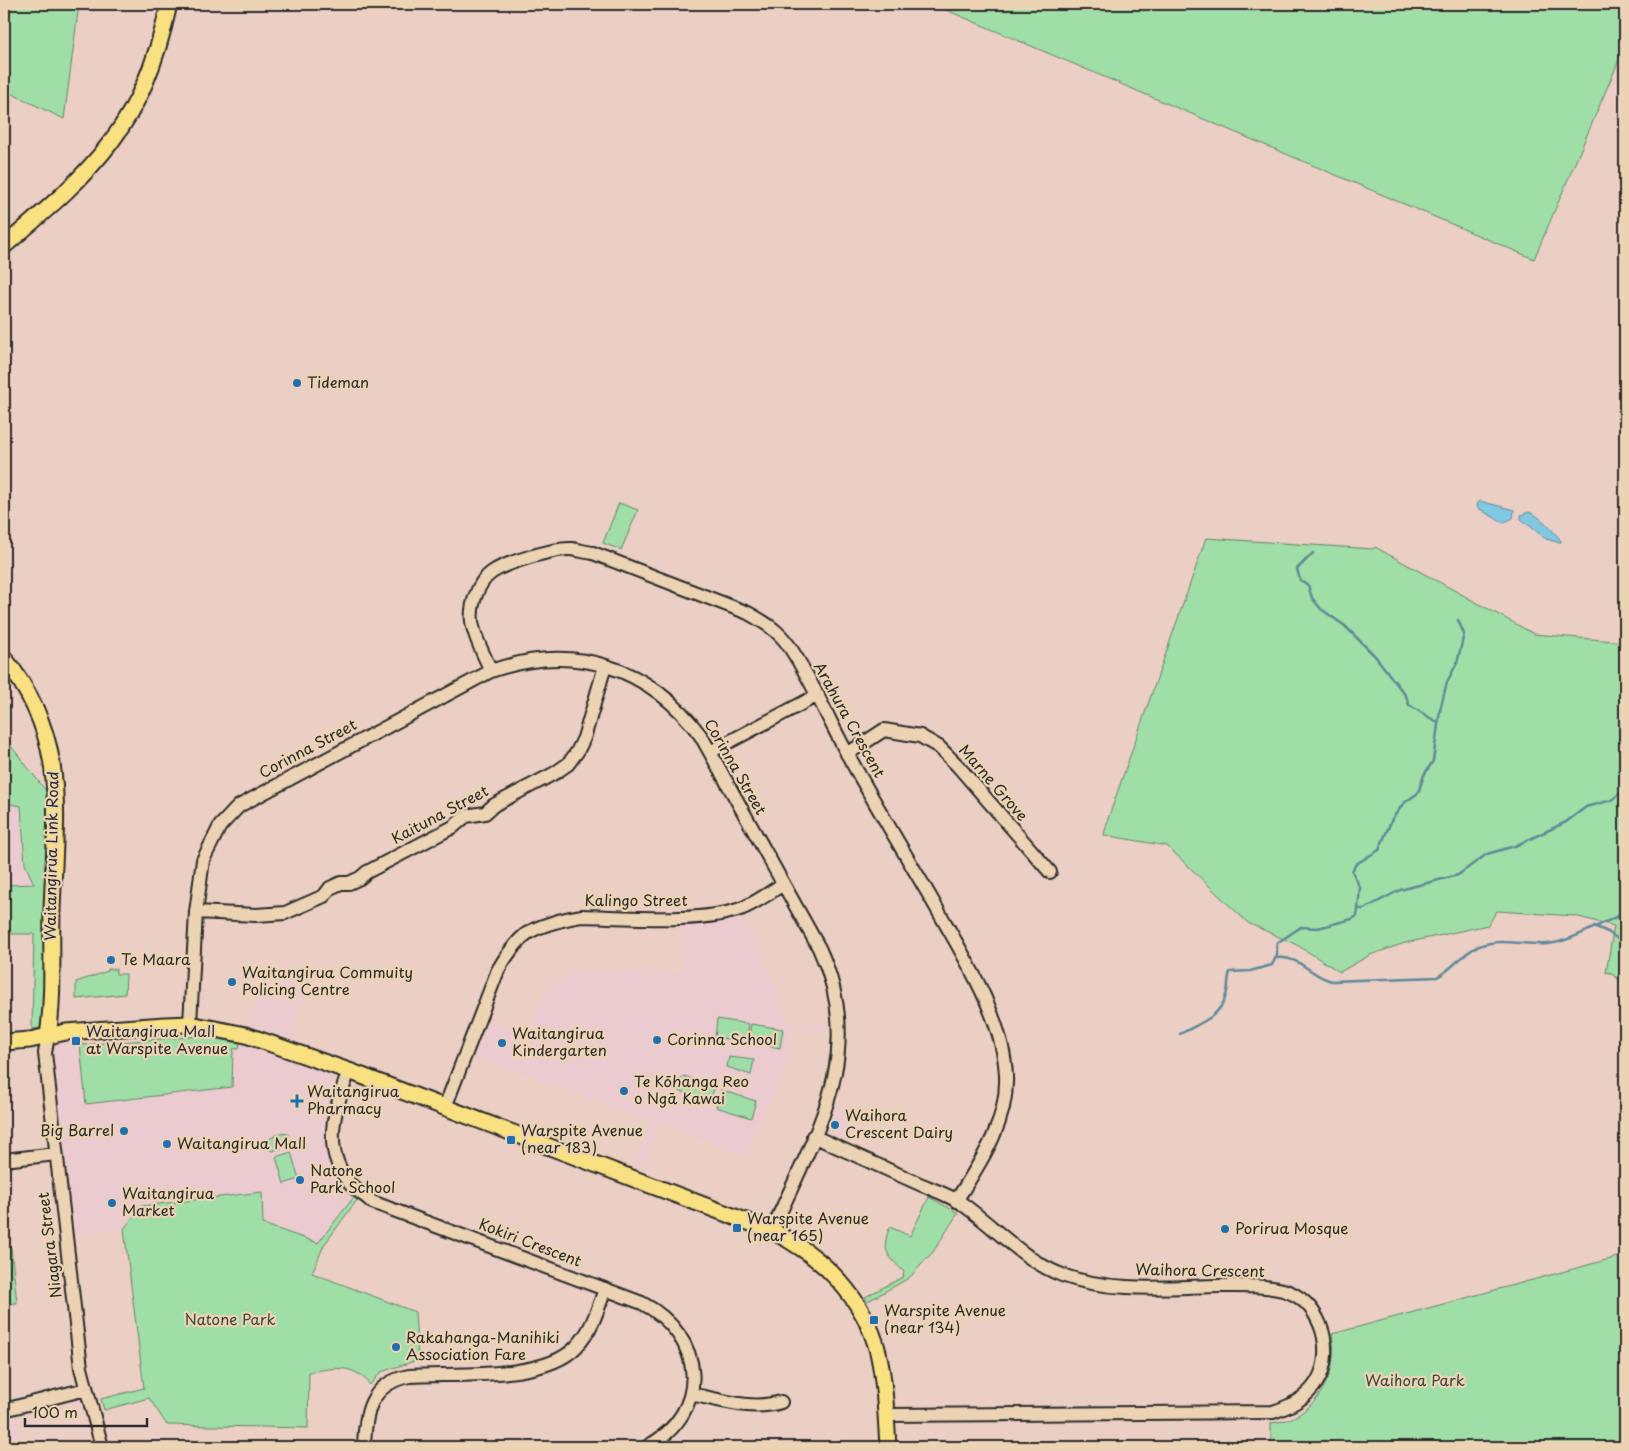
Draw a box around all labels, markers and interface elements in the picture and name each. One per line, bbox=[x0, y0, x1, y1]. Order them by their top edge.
place label: Tideman bbox=[307, 370, 369, 393]
marker: Tideman bbox=[291, 377, 303, 389]
street label: Arahura Crescent bbox=[809, 657, 892, 781]
street label: Corinna Street bbox=[254, 712, 360, 783]
street label: Corinna Street bbox=[699, 714, 773, 819]
street label: Marne Grove bbox=[954, 739, 1034, 825]
street label: Waitangirua Link Road bbox=[38, 771, 63, 941]
street label: Kaituna Street bbox=[387, 778, 492, 849]
street label: Kalingo Street bbox=[584, 888, 688, 911]
place label: Te Maara bbox=[121, 947, 191, 970]
marker: Te Maara bbox=[105, 954, 117, 966]
place label: Waitangirua Commuity Policing Centre bbox=[242, 960, 413, 1000]
marker: Waitangirua Commuity Policing Centre bbox=[226, 976, 238, 988]
place label: Waitangirua Mall at Warspite Avenue bbox=[86, 1019, 228, 1059]
place label: Waitangirua Kindergarten bbox=[512, 1021, 607, 1061]
place label: Corinna School bbox=[667, 1027, 777, 1050]
marker: Corinna School bbox=[651, 1034, 663, 1046]
marker: Waitangirua Mall at Warspite Avenue bbox=[70, 1035, 82, 1047]
marker: Waitangirua Kindergarten bbox=[496, 1037, 508, 1049]
place label: Te Kōhanga Reo o Ngā Kawai bbox=[634, 1069, 749, 1109]
place label: Waitangirua Pharmacy bbox=[307, 1079, 400, 1119]
marker: Te Kōhanga Reo o Ngā Kawai bbox=[618, 1085, 630, 1097]
marker: Waitangirua Pharmacy bbox=[291, 1095, 303, 1107]
place label: Waihora Crescent Dairy bbox=[845, 1103, 953, 1143]
place label: Big Barrel bbox=[40, 1118, 114, 1141]
place label: Warspite Avenue (near 183) bbox=[521, 1118, 643, 1158]
marker: Waihora Crescent Dairy bbox=[829, 1119, 841, 1131]
marker: Big Barrel bbox=[118, 1125, 130, 1137]
place label: Waitangirua Mall bbox=[177, 1131, 306, 1154]
marker: Warspite Avenue (near 183) bbox=[505, 1134, 517, 1146]
marker: Waitangirua Mall bbox=[161, 1138, 173, 1150]
place label: Natone Park School bbox=[310, 1158, 395, 1198]
marker: Natone Park School bbox=[294, 1174, 306, 1186]
place label: Waitangirua Market bbox=[122, 1181, 215, 1221]
street label: Niagara Street bbox=[31, 1191, 66, 1299]
marker: Waitangirua Market bbox=[106, 1197, 118, 1209]
place label: Warspite Avenue (near 165) bbox=[747, 1206, 869, 1246]
street label: Kokiri Crescent bbox=[476, 1211, 585, 1272]
place label: Porirua Mosque bbox=[1235, 1216, 1348, 1239]
marker: Warspite Avenue (near 165) bbox=[731, 1222, 743, 1234]
marker: Porirua Mosque bbox=[1219, 1223, 1231, 1235]
street label: Waihora Crescent bbox=[1135, 1257, 1265, 1282]
place label: Warspite Avenue (near 134) bbox=[884, 1298, 1006, 1338]
park label: Natone Park bbox=[184, 1307, 276, 1330]
marker: Warspite Avenue (near 134) bbox=[868, 1314, 880, 1326]
place label: Rakahanga-Manihiki Association Fare bbox=[406, 1325, 560, 1365]
marker: Rakahanga-Manihiki Association Fare bbox=[390, 1341, 402, 1353]
park label: Waihora Park bbox=[1365, 1368, 1465, 1391]
scale bar bbox=[25, 1396, 148, 1428]
text: 100 m bbox=[32, 1400, 78, 1423]

